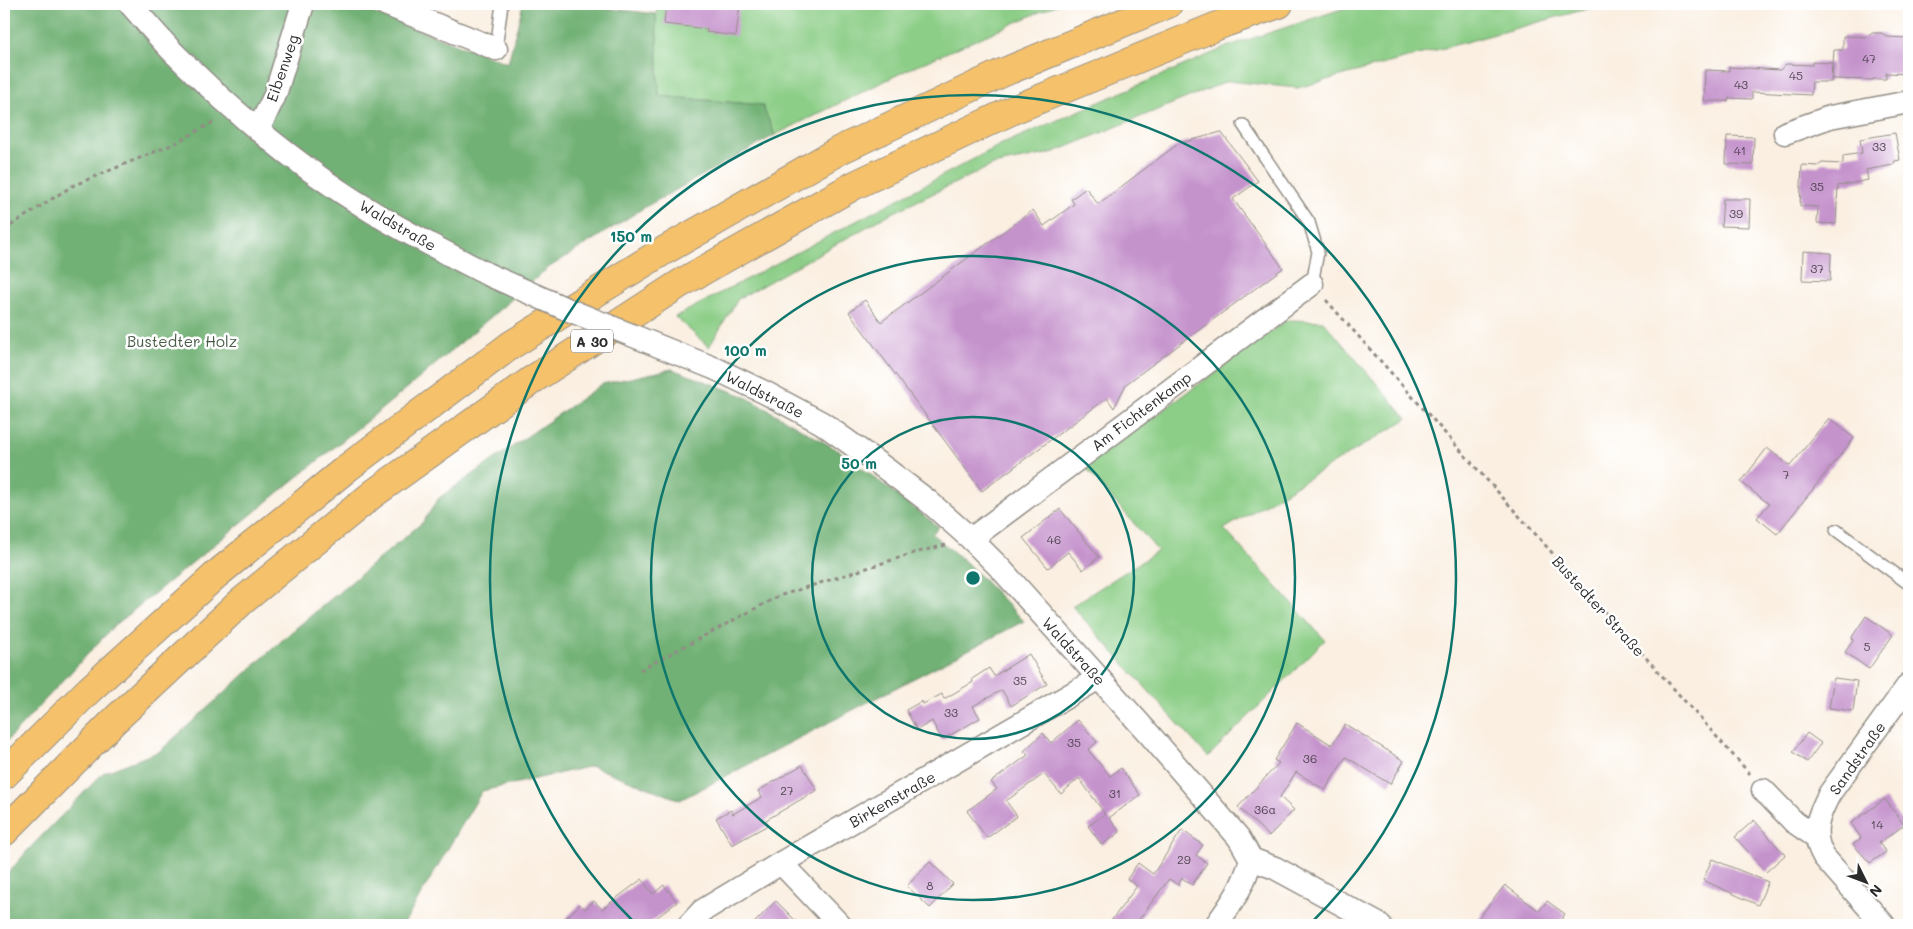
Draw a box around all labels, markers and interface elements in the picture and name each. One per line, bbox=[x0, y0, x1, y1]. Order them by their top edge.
street label: Eibenweg bbox=[261, 31, 303, 104]
house number: 47 bbox=[1862, 50, 1876, 66]
house number: 45 bbox=[1789, 67, 1803, 83]
house number: 43 bbox=[1734, 76, 1748, 92]
house number: 33 bbox=[1872, 138, 1886, 154]
house number: 41 bbox=[1734, 142, 1746, 158]
house number: 35 bbox=[1810, 178, 1824, 194]
street label: Waldstraße bbox=[356, 195, 440, 255]
house number: 39 bbox=[1729, 205, 1743, 221]
text: 150 m bbox=[610, 226, 652, 246]
house number: 37 bbox=[1810, 260, 1824, 276]
road number: A 30 bbox=[571, 330, 613, 352]
park label: Bustedter Holz bbox=[127, 331, 237, 351]
text: 100 m bbox=[723, 340, 767, 360]
street label: Waldstraße bbox=[722, 366, 808, 422]
street label: Am Fichtenkamp bbox=[1087, 367, 1195, 455]
text: 50 m bbox=[841, 453, 877, 473]
house number: 7 bbox=[1783, 466, 1790, 482]
house number: 46 bbox=[1047, 531, 1061, 547]
street label: Bustedter Straße bbox=[1548, 551, 1650, 661]
centre of rings bbox=[964, 569, 982, 587]
street label: Waldstraße bbox=[1038, 613, 1110, 689]
house number: 5 bbox=[1864, 638, 1871, 654]
house number: 35 bbox=[1013, 672, 1027, 688]
house number: 33 bbox=[944, 704, 958, 720]
street label: Sandstraße bbox=[1824, 717, 1890, 799]
house number: 35 bbox=[1067, 734, 1081, 750]
house number: 36 bbox=[1303, 750, 1317, 766]
street label: Birkenstraße bbox=[845, 766, 939, 832]
house number: 27 bbox=[780, 782, 794, 798]
house number: 31 bbox=[1109, 785, 1121, 801]
house number: 36a bbox=[1254, 801, 1276, 817]
house number: 14 bbox=[1871, 816, 1883, 832]
house number: 29 bbox=[1177, 851, 1191, 867]
north arrow bbox=[1840, 856, 1890, 906]
house number: 8 bbox=[926, 877, 934, 893]
text: N bbox=[1865, 881, 1887, 901]

